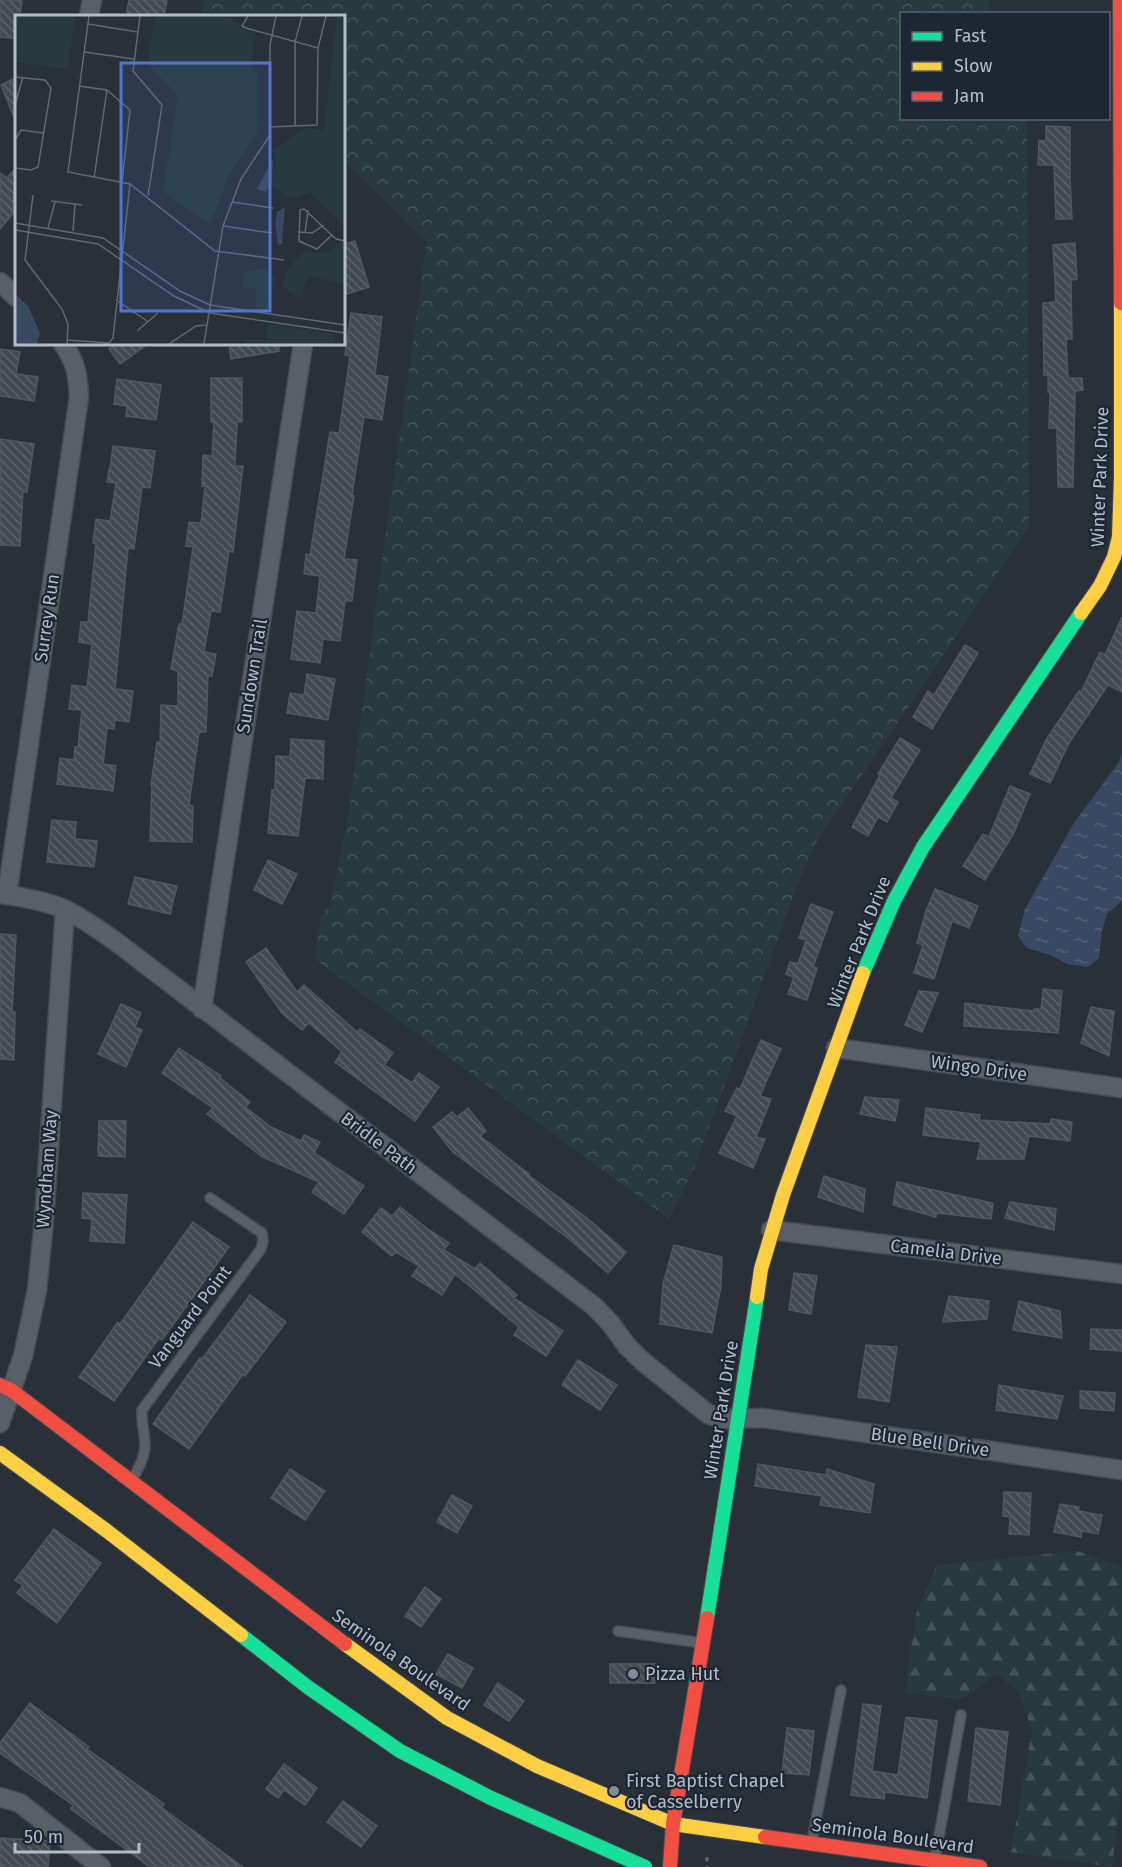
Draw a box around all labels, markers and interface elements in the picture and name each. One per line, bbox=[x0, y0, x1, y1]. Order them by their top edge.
legend bbox=[900, 12, 1110, 120]
inset map bbox=[15, 15, 345, 345]
text: Fast bbox=[954, 25, 987, 47]
text: Slow bbox=[954, 55, 993, 77]
text: Jam bbox=[954, 85, 985, 107]
street label: Winter Park Drive bbox=[1087, 406, 1113, 548]
street label: Surrey Run bbox=[30, 572, 64, 664]
street label: Sundown Trail bbox=[232, 617, 272, 735]
street label: Winter Park Drive bbox=[822, 873, 896, 1011]
street label: Wingo Drive bbox=[929, 1050, 1029, 1086]
street label: Bridle Path bbox=[337, 1107, 421, 1179]
street label: Wyndham Way bbox=[32, 1109, 62, 1229]
street label: Camelia Drive bbox=[889, 1234, 1003, 1270]
street label: Vanguard Point bbox=[144, 1261, 236, 1373]
street label: Winter Park Drive bbox=[699, 1339, 743, 1481]
street label: Blue Bell Drive bbox=[869, 1423, 991, 1461]
street label: Seminola Boulevard bbox=[328, 1604, 474, 1716]
place label: Pizza Hut bbox=[645, 1663, 720, 1685]
marker: Pizza Hut bbox=[626, 1667, 640, 1681]
place label: First Baptist Chapel of Casselberry bbox=[626, 1770, 784, 1813]
marker: First Baptist Chapel of Casselberry bbox=[607, 1784, 621, 1798]
street label: Seminola Boulevard bbox=[811, 1814, 975, 1858]
scale bar bbox=[15, 1816, 140, 1854]
text: 50 m bbox=[24, 1826, 63, 1848]

